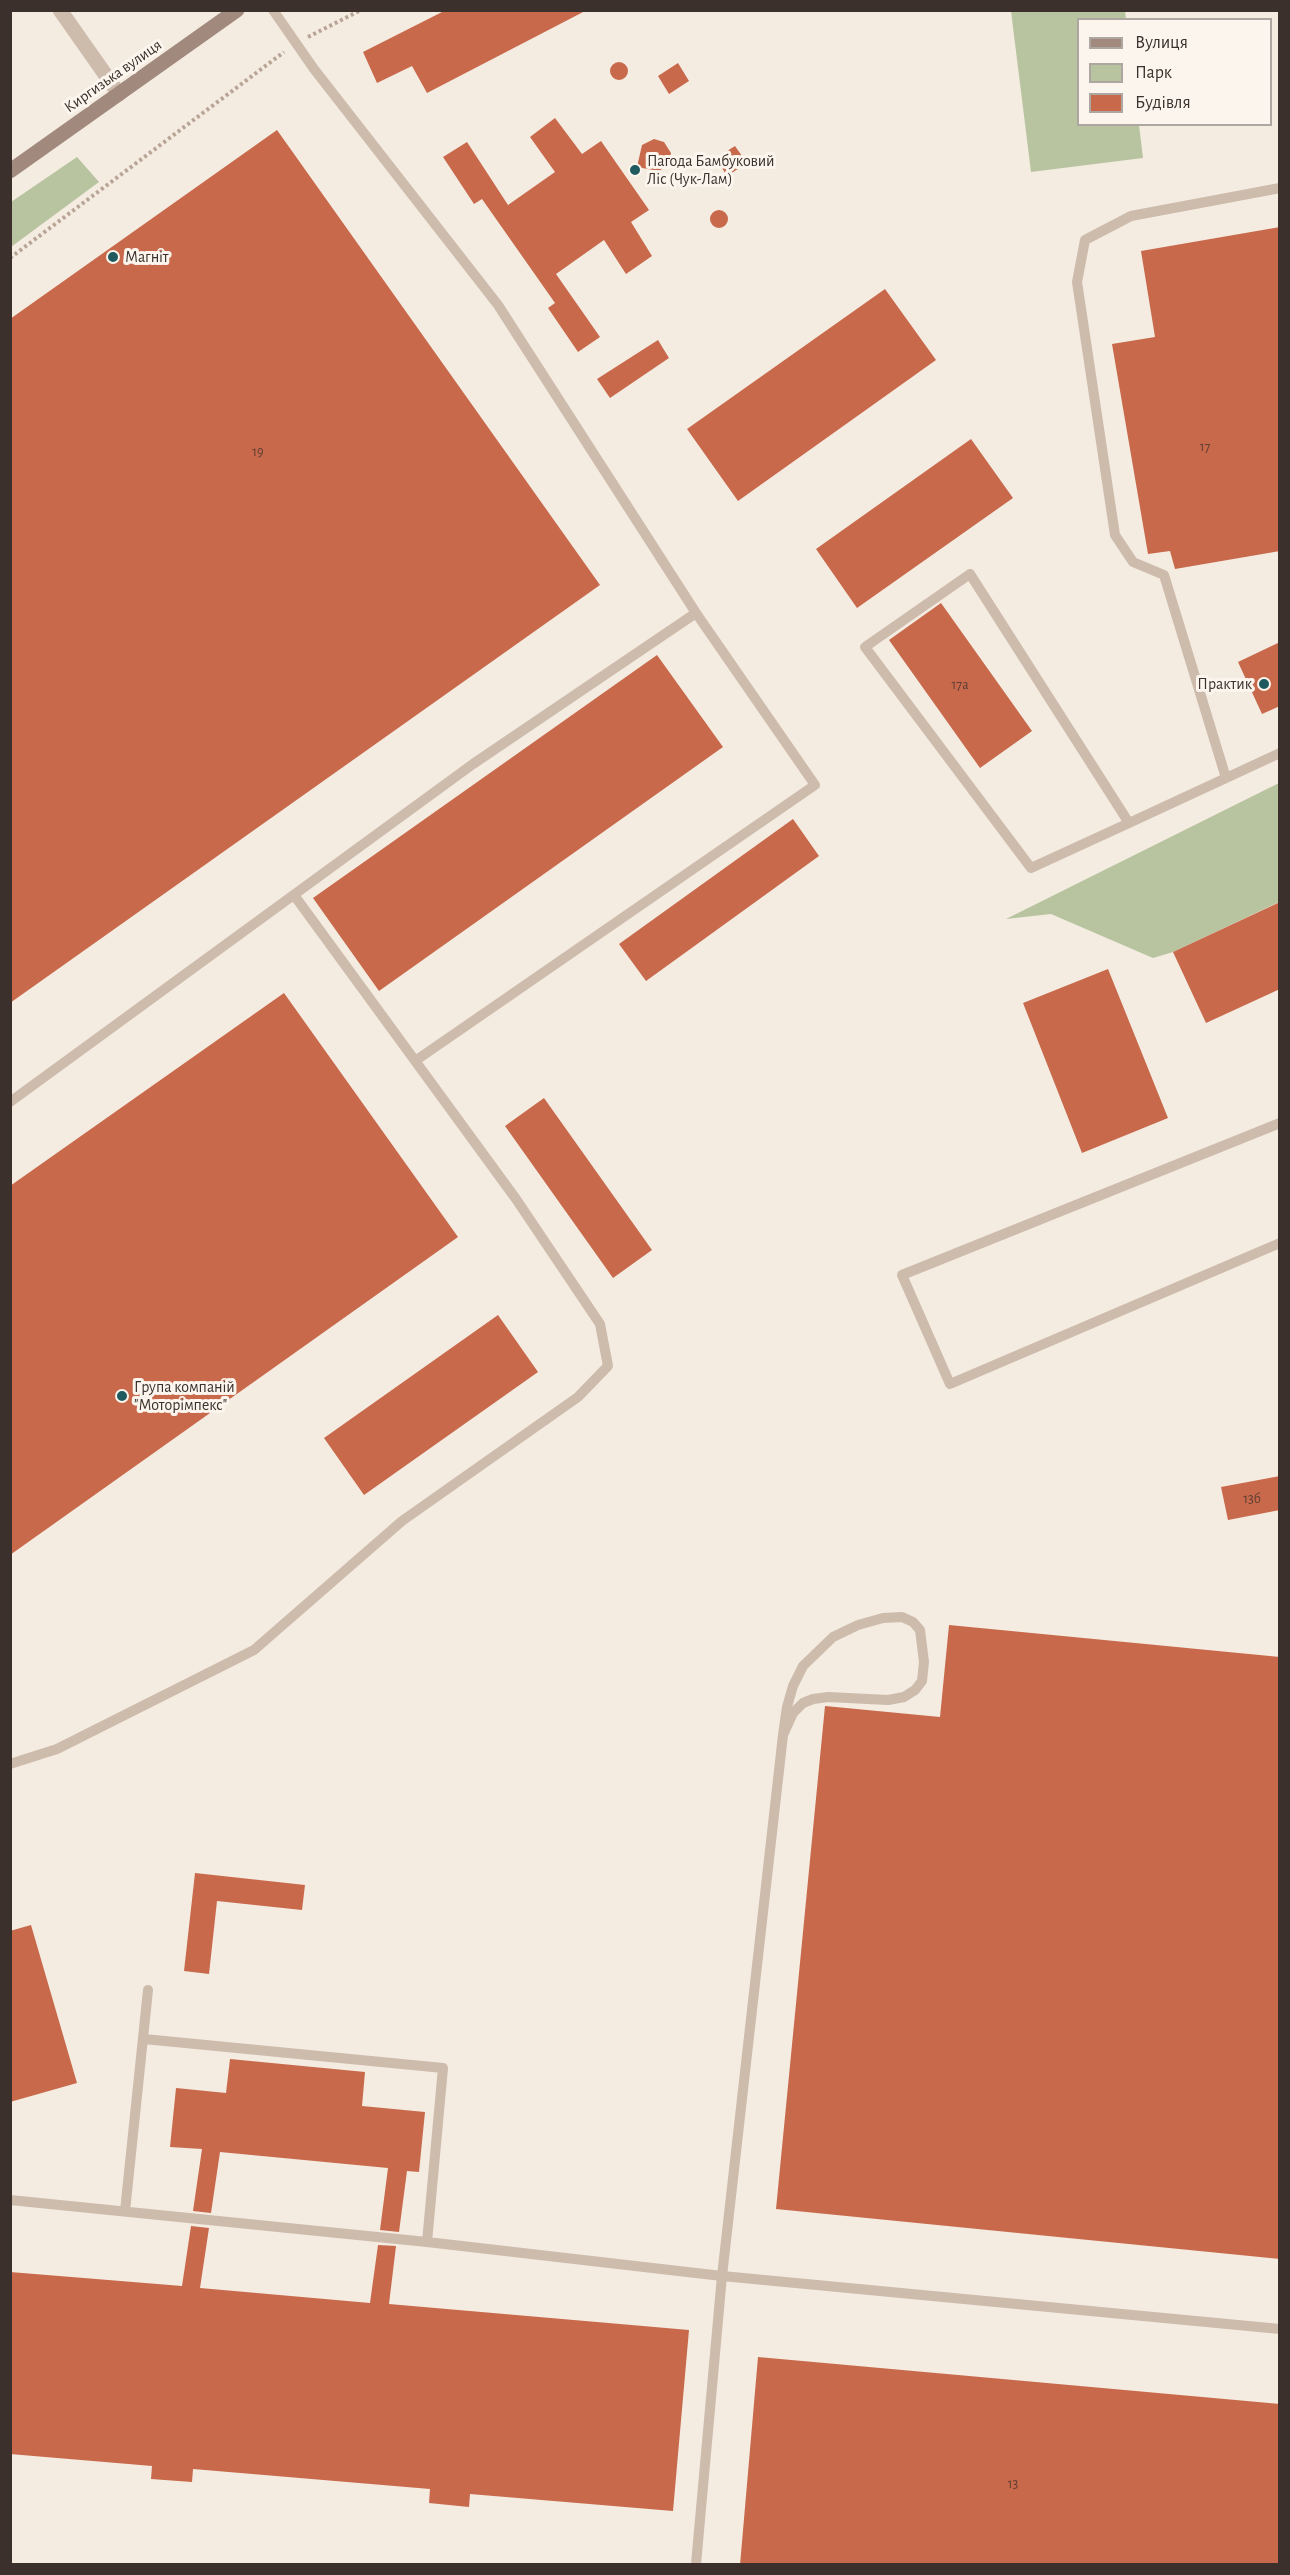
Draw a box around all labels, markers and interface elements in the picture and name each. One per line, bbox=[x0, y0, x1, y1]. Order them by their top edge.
legend bbox=[1077, 18, 1272, 126]
text: Вулиця bbox=[1135, 34, 1188, 52]
street label: Киргизька вулиця bbox=[60, 35, 166, 117]
text: Парк bbox=[1135, 64, 1172, 82]
text: Будівля bbox=[1135, 94, 1191, 112]
place label: Пагода Бамбуковий Ліс (Чук-Лам) bbox=[647, 151, 775, 189]
marker: Пагода Бамбуковий Ліс (Чук-Лам) bbox=[628, 163, 642, 177]
place label: Магніт bbox=[125, 247, 168, 267]
marker: Магніт bbox=[106, 250, 120, 264]
house number: 17 bbox=[1200, 439, 1210, 455]
house number: 19 bbox=[252, 444, 264, 460]
place label: Практик bbox=[1197, 674, 1252, 694]
house number: 17а bbox=[951, 677, 969, 693]
marker: Практик bbox=[1257, 677, 1271, 691]
place label: Група компаній "Моторімпекс" bbox=[134, 1377, 235, 1415]
marker: Група компаній "Моторімпекс" bbox=[115, 1389, 129, 1403]
house number: 13б bbox=[1243, 1491, 1261, 1507]
house number: 13 bbox=[1008, 2476, 1018, 2492]

